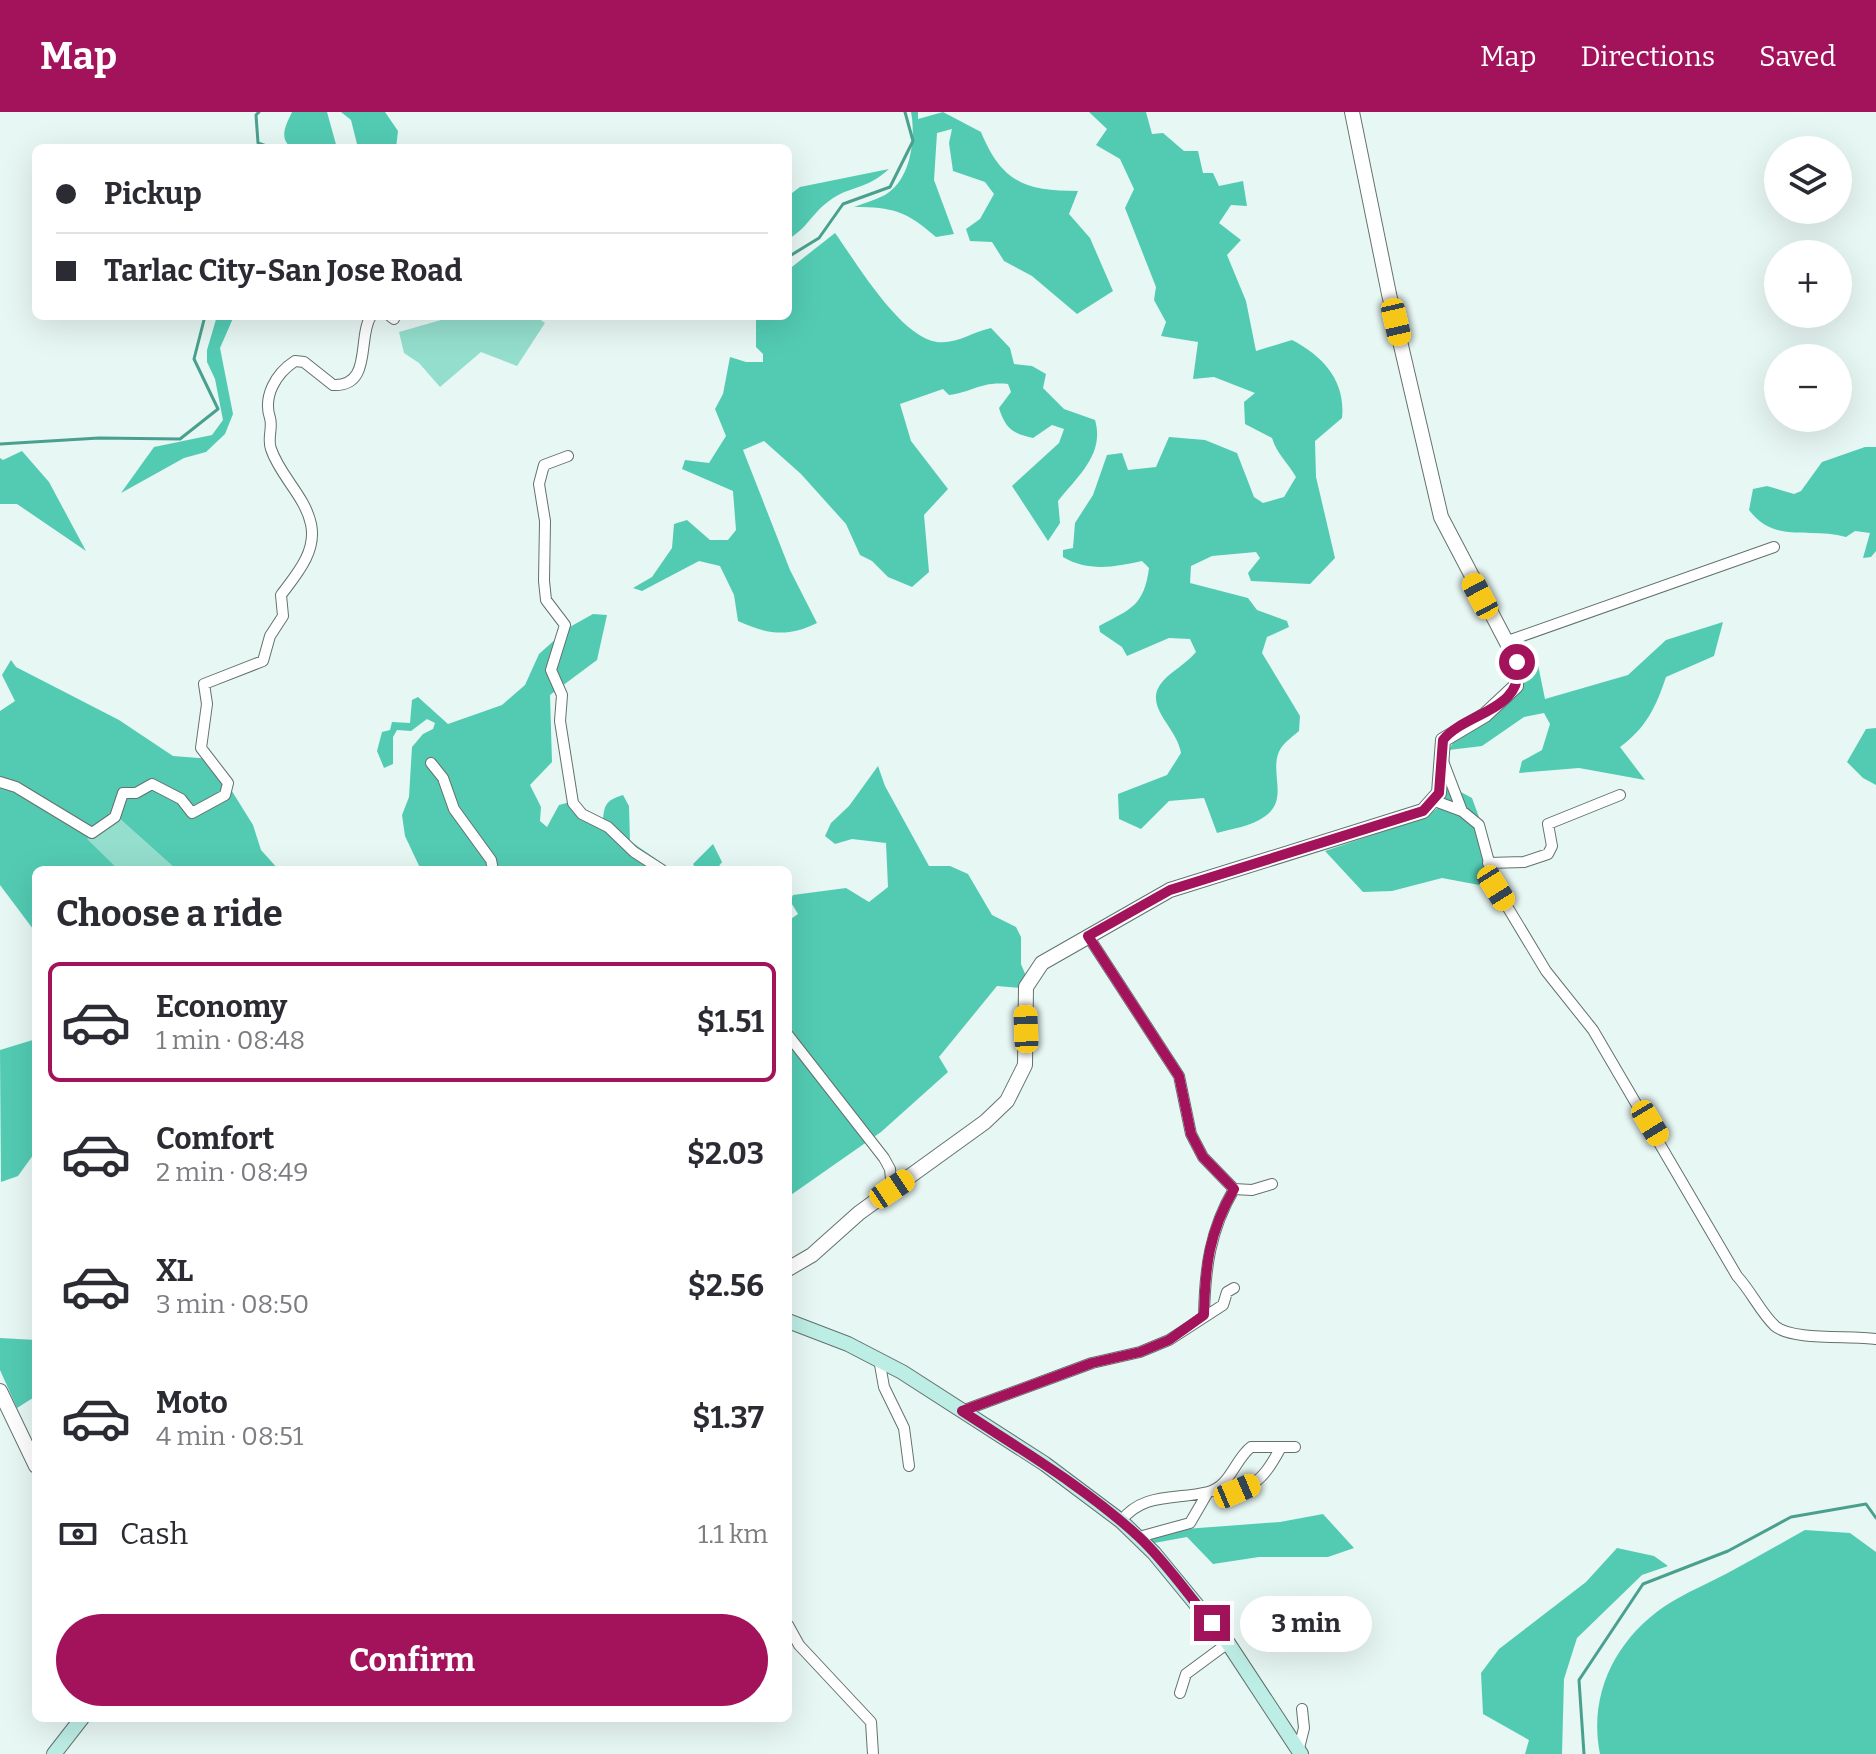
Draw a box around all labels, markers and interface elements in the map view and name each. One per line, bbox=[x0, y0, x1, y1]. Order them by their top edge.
text: Map bbox=[40, 33, 117, 79]
text: Map bbox=[1480, 40, 1536, 73]
text: Directions bbox=[1580, 40, 1715, 73]
text: Saved bbox=[1759, 40, 1836, 73]
map controls bbox=[1764, 136, 1852, 432]
button: layers bbox=[1764, 136, 1852, 224]
text: Pickup bbox=[104, 176, 202, 212]
button: + bbox=[1764, 240, 1852, 328]
text: Tarlac City-San Jose Road bbox=[104, 253, 462, 289]
car bbox=[1379, 296, 1413, 348]
button: − bbox=[1764, 344, 1852, 432]
car bbox=[1458, 569, 1502, 623]
route start bbox=[1499, 644, 1535, 680]
car bbox=[1473, 861, 1519, 915]
text: Choose a ride bbox=[56, 892, 283, 936]
icon: car bbox=[60, 986, 132, 1058]
text: Economy bbox=[156, 989, 287, 1025]
text: $1.51 bbox=[697, 1004, 764, 1040]
car bbox=[1013, 1005, 1039, 1053]
text: 1 min · 08:48 bbox=[156, 1025, 305, 1056]
car bbox=[1627, 1096, 1673, 1150]
icon: car bbox=[60, 1118, 132, 1190]
text: Comfort bbox=[156, 1121, 274, 1157]
text: $2.03 bbox=[687, 1136, 764, 1172]
text: 2 min · 08:49 bbox=[156, 1157, 308, 1188]
car bbox=[865, 1166, 919, 1212]
icon: car bbox=[60, 1250, 132, 1322]
text: XL bbox=[156, 1253, 193, 1289]
text: $2.56 bbox=[688, 1268, 764, 1304]
text: 3 min · 08:50 bbox=[156, 1289, 309, 1320]
icon: car bbox=[60, 1382, 132, 1454]
text: Moto bbox=[156, 1385, 228, 1421]
text: $1.37 bbox=[692, 1400, 764, 1436]
text: 4 min · 08:51 bbox=[156, 1421, 303, 1452]
car bbox=[1210, 1471, 1264, 1511]
icon: cash bbox=[56, 1512, 100, 1556]
text: Cash bbox=[120, 1516, 188, 1552]
text: 1.1 km bbox=[698, 1519, 768, 1550]
callout: 3 min bbox=[1240, 1595, 1372, 1651]
route end bbox=[1194, 1605, 1230, 1641]
text: 3 min bbox=[1271, 1608, 1341, 1639]
button: Confirm bbox=[56, 1614, 768, 1706]

